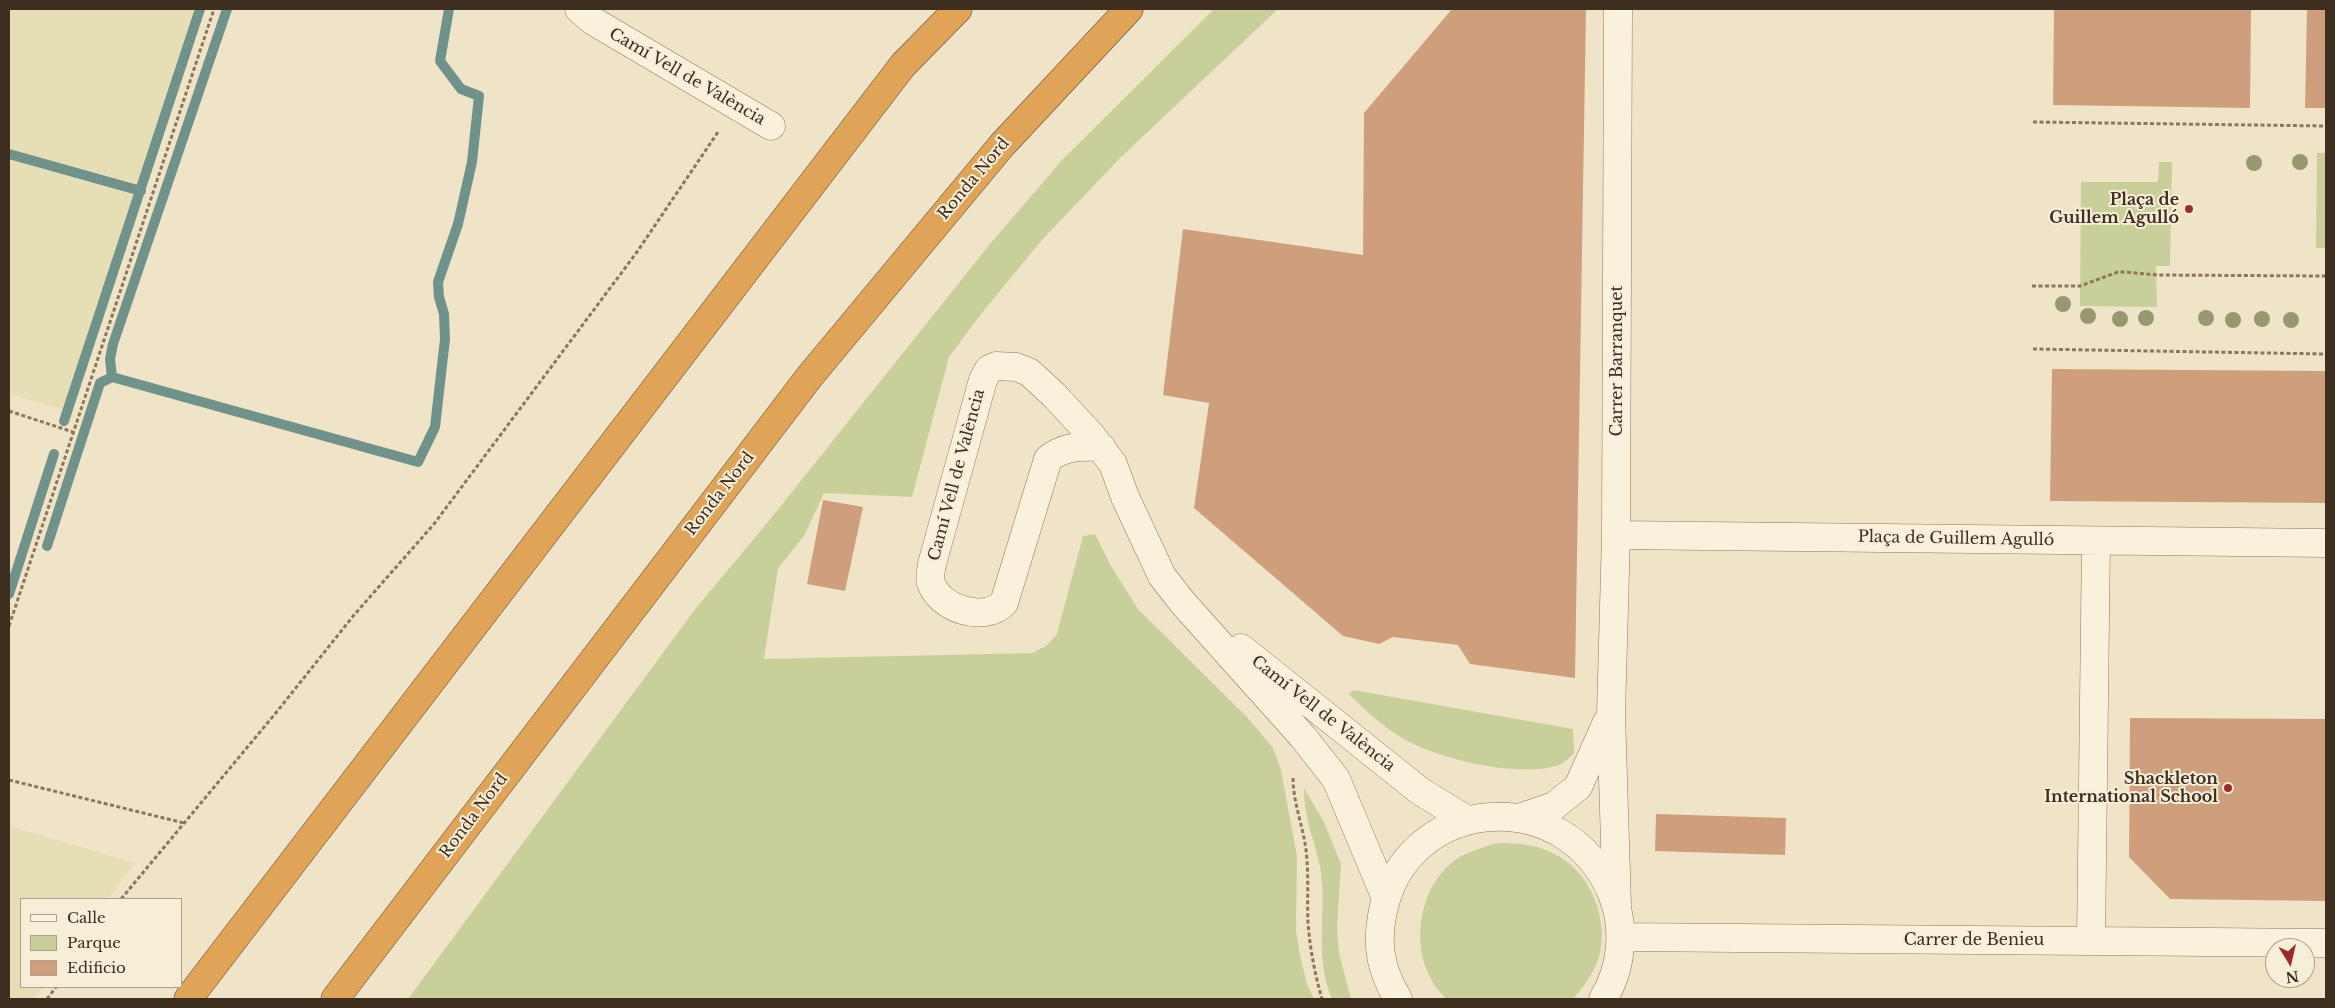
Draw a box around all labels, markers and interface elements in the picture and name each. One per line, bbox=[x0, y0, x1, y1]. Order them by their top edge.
street label: Camí Vell de València bbox=[606, 24, 768, 130]
street label: Ronda Nord bbox=[934, 134, 1014, 224]
place label: Plaça de Guillem Agulló bbox=[2049, 190, 2179, 228]
marker: Plaça de Guillem Agulló bbox=[2183, 203, 2195, 215]
street label: Carrer Barranquet bbox=[1607, 286, 1627, 436]
street label: Camí Vell de València bbox=[925, 387, 989, 563]
street label: Ronda Nord bbox=[681, 448, 759, 540]
street label: Plaça de Guillem Agulló bbox=[1858, 528, 2054, 550]
street label: Camí Vell de València bbox=[1247, 652, 1399, 776]
place label: Shackleton International School bbox=[2044, 769, 2218, 807]
street label: Ronda Nord bbox=[436, 770, 512, 862]
marker: Shackleton International School bbox=[2222, 782, 2234, 794]
legend bbox=[20, 898, 182, 988]
text: Calle bbox=[67, 908, 106, 927]
street label: Carrer de Benieu bbox=[1904, 930, 2044, 950]
text: Parque bbox=[67, 933, 121, 952]
north arrow bbox=[2265, 938, 2315, 988]
text: Edificio bbox=[67, 958, 126, 977]
text: N bbox=[2284, 967, 2300, 987]

